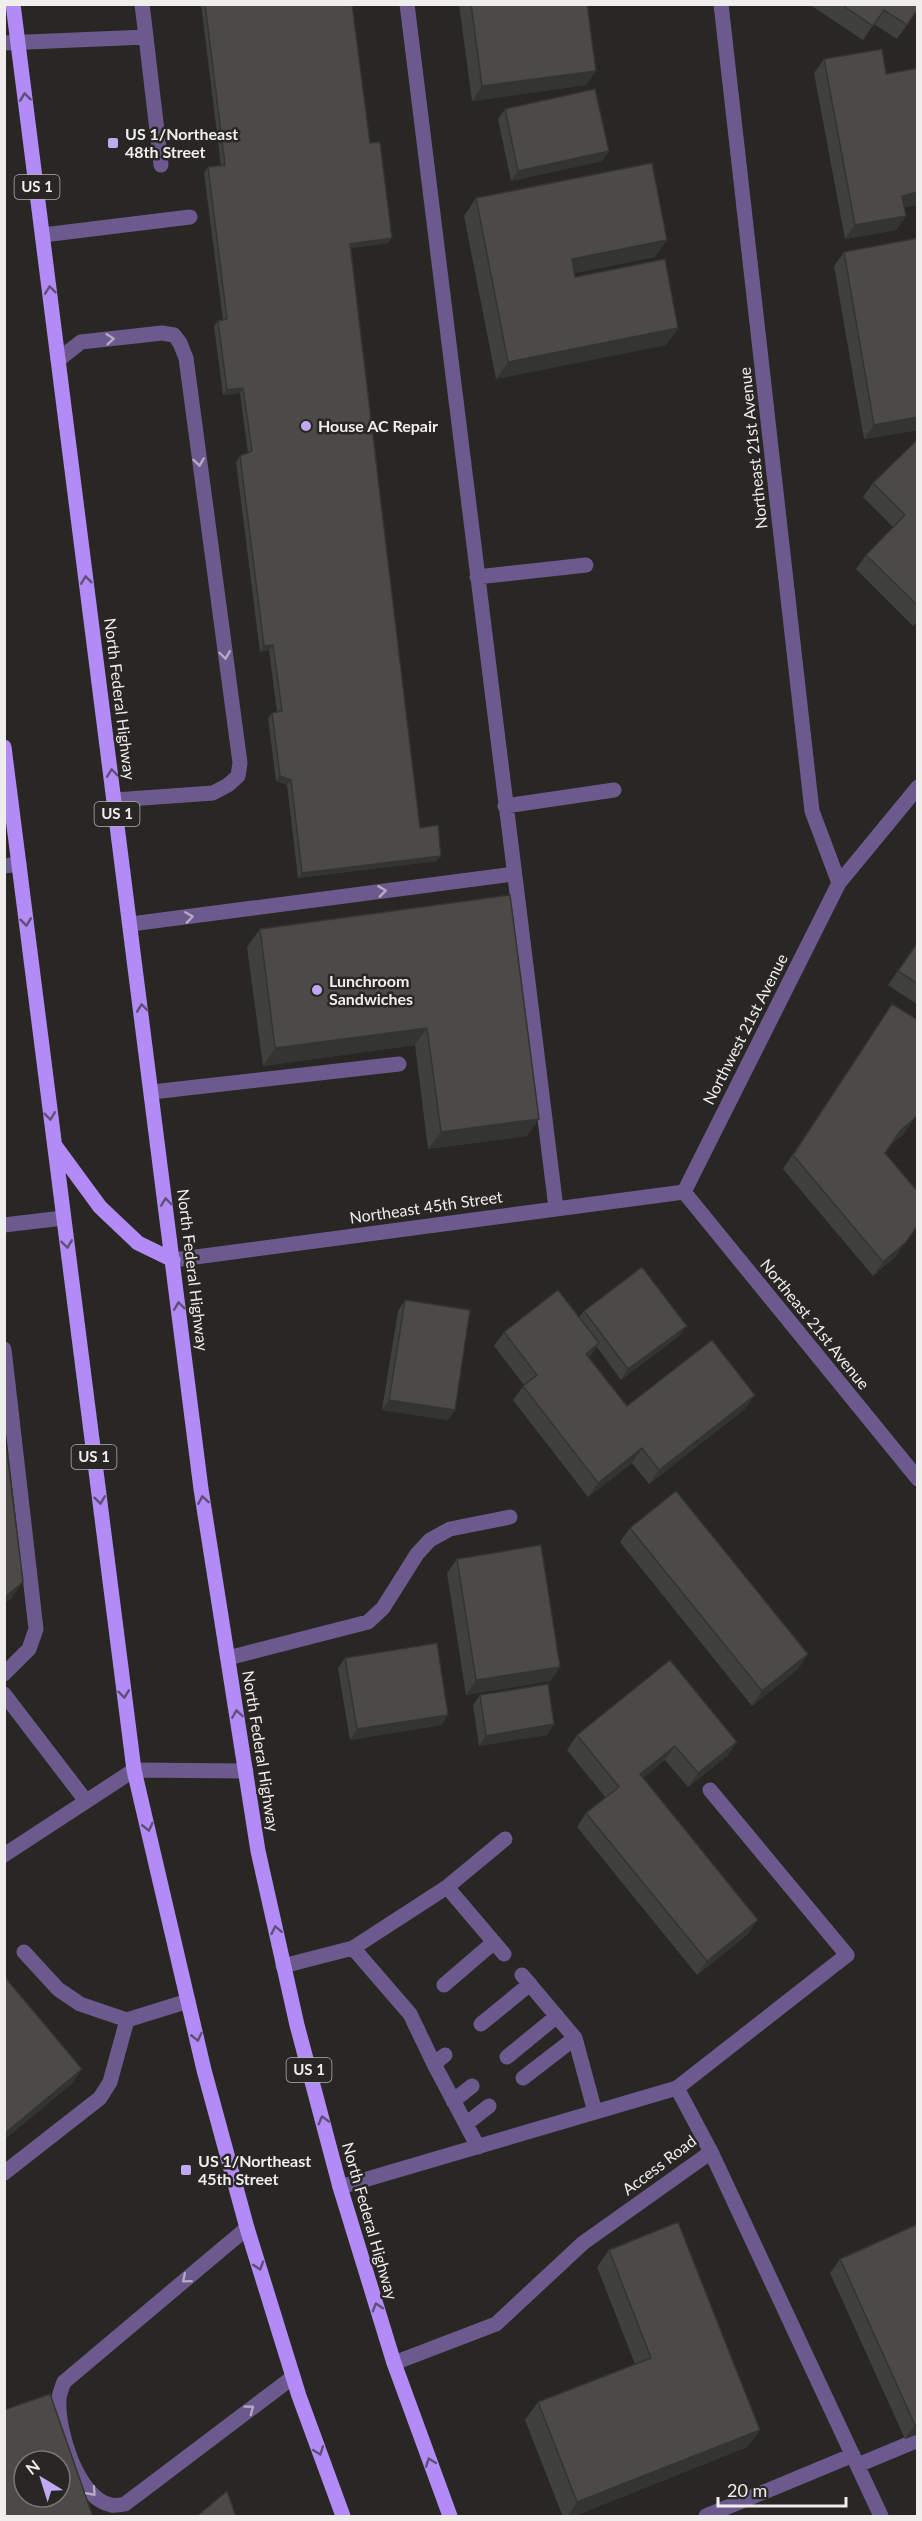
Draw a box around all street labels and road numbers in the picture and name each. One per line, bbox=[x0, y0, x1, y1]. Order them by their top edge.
road number: US 1 bbox=[15, 175, 60, 199]
street label: Northeast 21st Avenue bbox=[735, 366, 770, 530]
street label: North Federal Highway bbox=[101, 617, 140, 782]
road number: US 1 bbox=[94, 802, 140, 826]
street label: Northwest 21st Avenue bbox=[698, 950, 791, 1107]
street label: Northeast 45th Street bbox=[348, 1186, 504, 1227]
street label: North Federal Highway bbox=[174, 1188, 213, 1353]
street label: Northeast 21st Avenue bbox=[757, 1255, 874, 1393]
road number: US 1 bbox=[72, 1445, 116, 1469]
street label: North Federal Highway bbox=[239, 1669, 284, 1834]
road number: US 1 bbox=[286, 2058, 332, 2082]
street label: Access Road bbox=[618, 2131, 699, 2199]
street label: North Federal Highway bbox=[339, 2140, 402, 2303]

